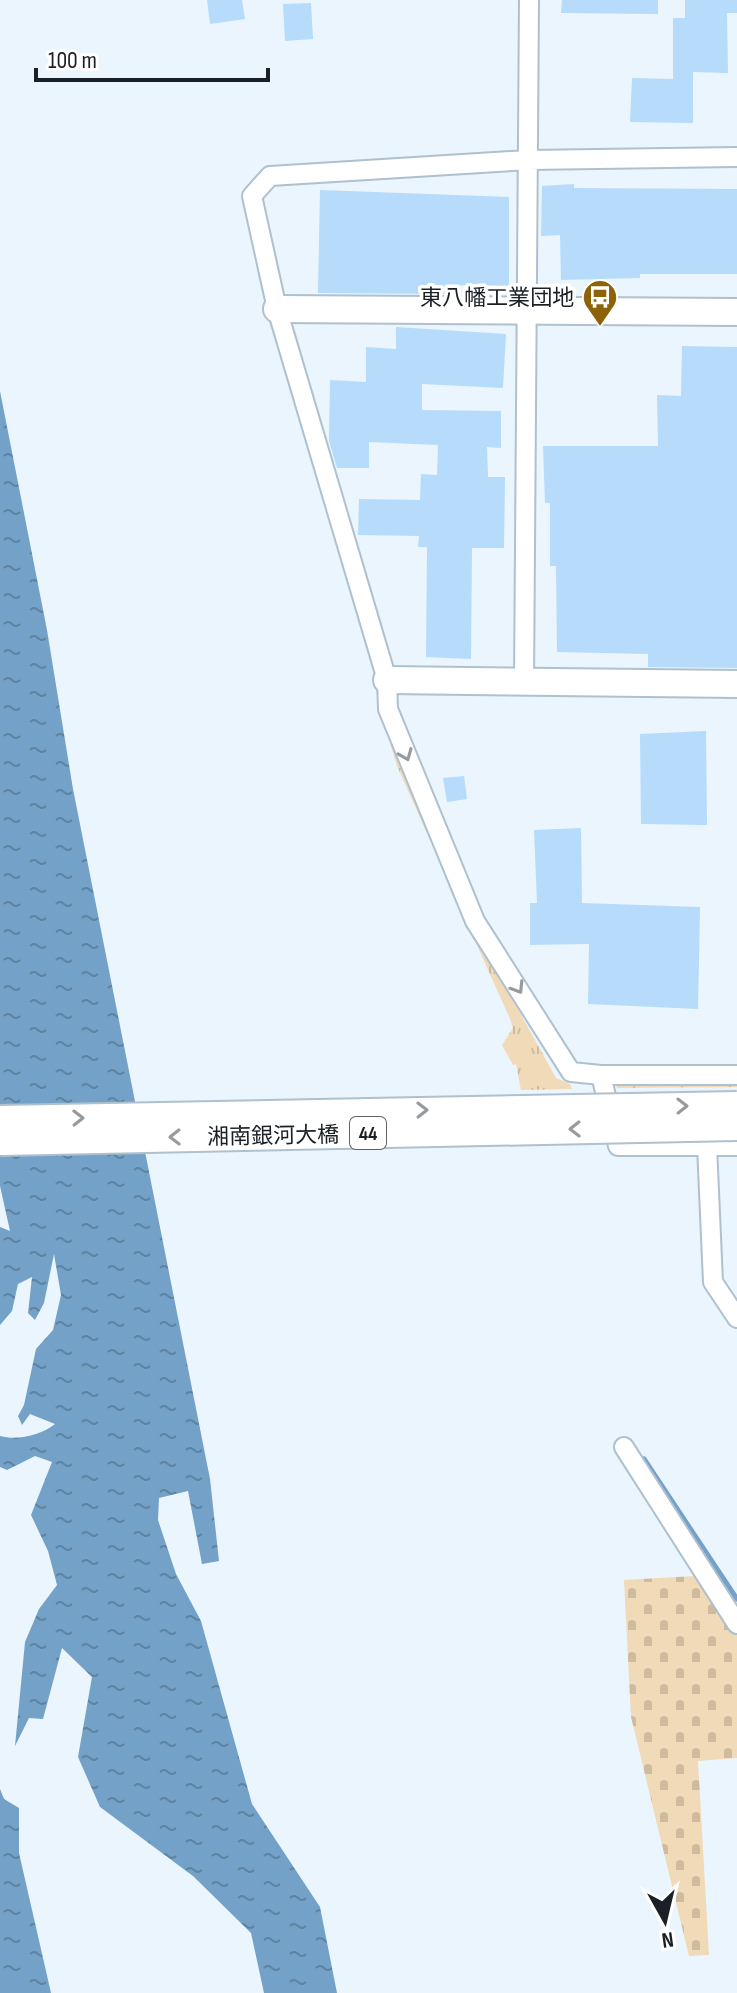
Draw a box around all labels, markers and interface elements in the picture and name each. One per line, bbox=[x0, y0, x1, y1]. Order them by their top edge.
scale bar bbox=[36, 32, 268, 82]
text: 100 m bbox=[48, 46, 97, 75]
bus stop icon: 東八幡工業団地 bbox=[581, 278, 619, 328]
place label: 東八幡工業団地 bbox=[420, 285, 574, 312]
one-way arrow bbox=[396, 747, 413, 761]
one-way arrow bbox=[509, 980, 524, 994]
one-way arrow bbox=[676, 1098, 689, 1115]
one-way arrow bbox=[416, 1101, 429, 1119]
one-way arrow bbox=[72, 1109, 85, 1126]
road number: 44 bbox=[350, 1117, 386, 1149]
one-way arrow bbox=[568, 1120, 581, 1138]
street label: 湘南銀河大橋 bbox=[207, 1122, 339, 1151]
one-way arrow bbox=[168, 1129, 181, 1146]
north arrow bbox=[625, 1881, 705, 1961]
text: N bbox=[660, 1925, 675, 1954]

